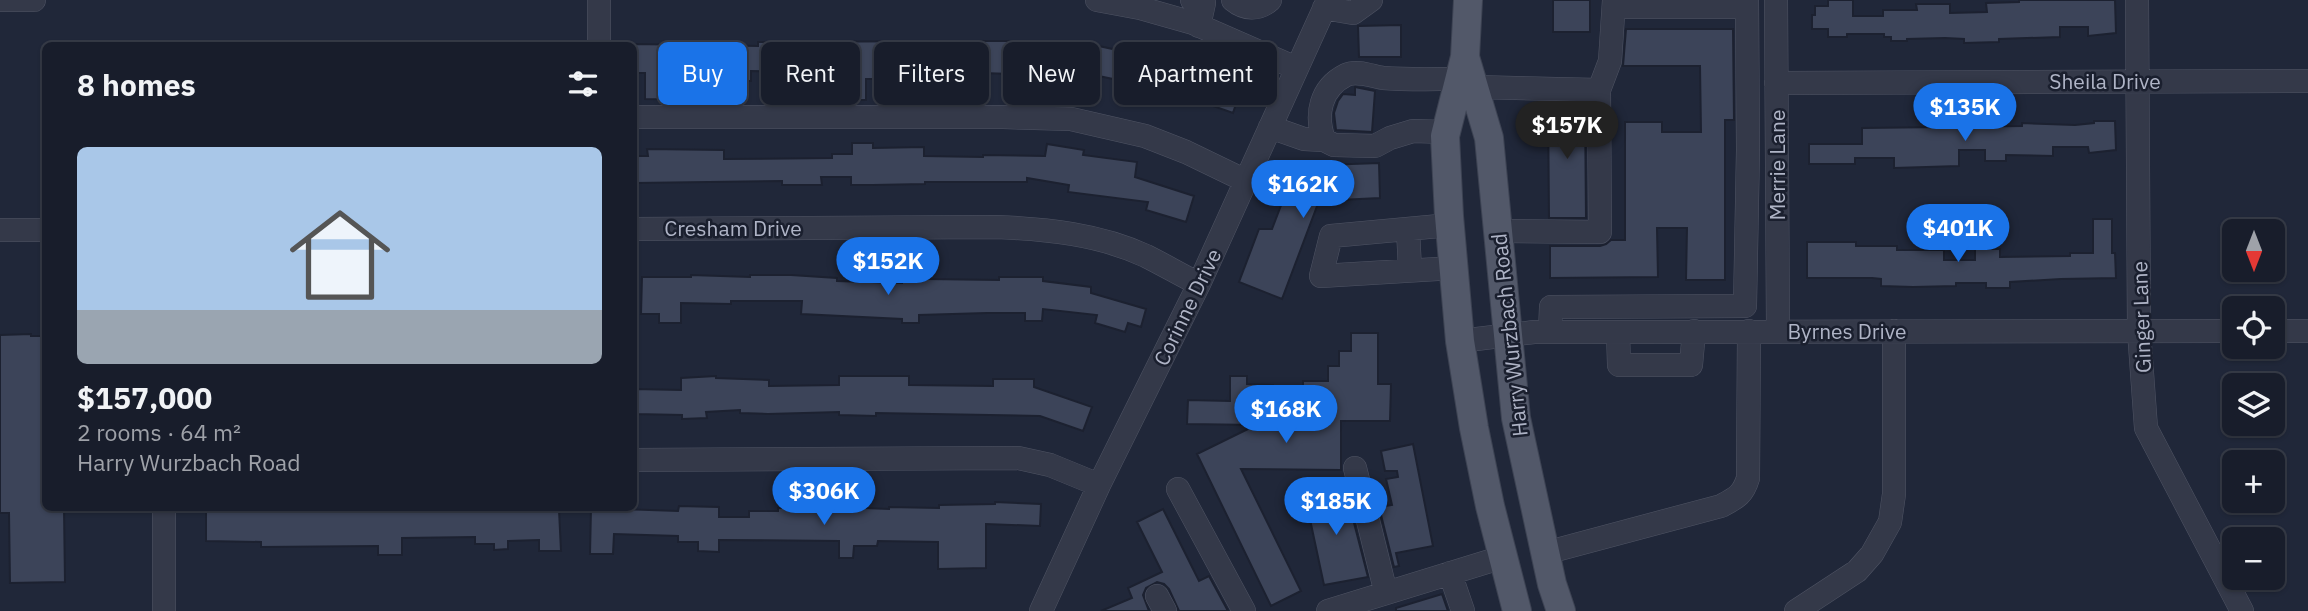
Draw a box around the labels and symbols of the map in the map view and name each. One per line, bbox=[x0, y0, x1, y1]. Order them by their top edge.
street label: Sheila Drive bbox=[2049, 67, 2161, 95]
pin: $135K bbox=[1916, 83, 2014, 143]
pin: $157K bbox=[1518, 102, 1616, 161]
street label: Merrie Lane bbox=[1763, 110, 1791, 220]
pin: $162K bbox=[1254, 160, 1352, 220]
pin: $401K bbox=[1909, 204, 2007, 264]
street label: Cresham Drive bbox=[664, 214, 802, 242]
north arrow bbox=[2222, 219, 2286, 282]
street label: Harry Wurzbach Road bbox=[1484, 232, 1534, 438]
pin: $152K bbox=[839, 238, 937, 297]
street label: Corinne Drive bbox=[1147, 244, 1227, 370]
street label: Ginger Lane bbox=[2125, 260, 2157, 374]
street label: Byrnes Drive bbox=[1787, 317, 1907, 345]
pin: $168K bbox=[1237, 386, 1335, 445]
pin: $306K bbox=[775, 468, 873, 527]
pin: $185K bbox=[1287, 477, 1385, 537]

